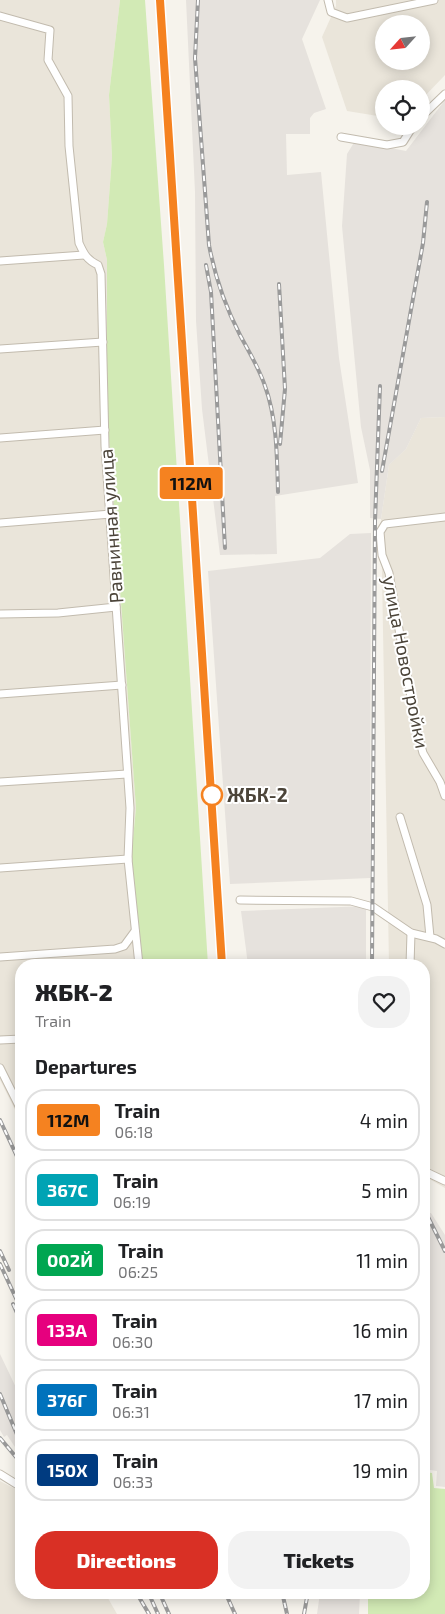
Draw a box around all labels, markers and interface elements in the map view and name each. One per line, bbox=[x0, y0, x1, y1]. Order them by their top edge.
north arrow bbox=[375, 15, 430, 70]
map controls bbox=[375, 15, 430, 135]
button: locate bbox=[375, 80, 430, 135]
street label: Равнинная улица bbox=[94, 448, 128, 604]
line badge: 112М bbox=[156, 467, 226, 499]
text: 112М bbox=[170, 472, 212, 494]
street label: улица Новостройки bbox=[377, 574, 435, 750]
place label: ЖБК-2 bbox=[227, 783, 288, 806]
marker: ЖБК-2 bbox=[201, 784, 223, 806]
button: heart bbox=[358, 976, 410, 1028]
text: ЖБК-2 bbox=[35, 977, 113, 1006]
text: Train bbox=[35, 1011, 71, 1030]
text: Departures bbox=[35, 1055, 137, 1078]
text: Train bbox=[115, 1099, 160, 1122]
text: 112М bbox=[47, 1109, 90, 1131]
text: 4 min bbox=[360, 1109, 408, 1132]
text: 06:18 bbox=[115, 1122, 153, 1141]
text: Train bbox=[113, 1169, 158, 1192]
text: 367С bbox=[47, 1179, 88, 1201]
text: 5 min bbox=[361, 1179, 408, 1202]
text: 06:19 bbox=[113, 1192, 151, 1211]
text: Train bbox=[118, 1239, 164, 1262]
text: 002Й bbox=[47, 1249, 93, 1271]
text: 11 min bbox=[356, 1249, 408, 1272]
text: 06:25 bbox=[118, 1262, 158, 1281]
text: Train bbox=[112, 1309, 158, 1332]
text: 133А bbox=[47, 1319, 87, 1341]
text: 16 min bbox=[353, 1319, 408, 1342]
text: 06:30 bbox=[112, 1332, 153, 1351]
text: Train bbox=[112, 1379, 158, 1402]
text: 376Г bbox=[47, 1389, 87, 1411]
text: 17 min bbox=[354, 1389, 408, 1412]
text: 06:31 bbox=[112, 1402, 150, 1421]
text: Train bbox=[113, 1449, 158, 1472]
text: 150Х bbox=[47, 1459, 88, 1481]
text: 19 min bbox=[353, 1459, 408, 1482]
text: 06:33 bbox=[113, 1472, 153, 1491]
button: Directions bbox=[35, 1531, 218, 1589]
button: Tickets bbox=[228, 1531, 410, 1589]

